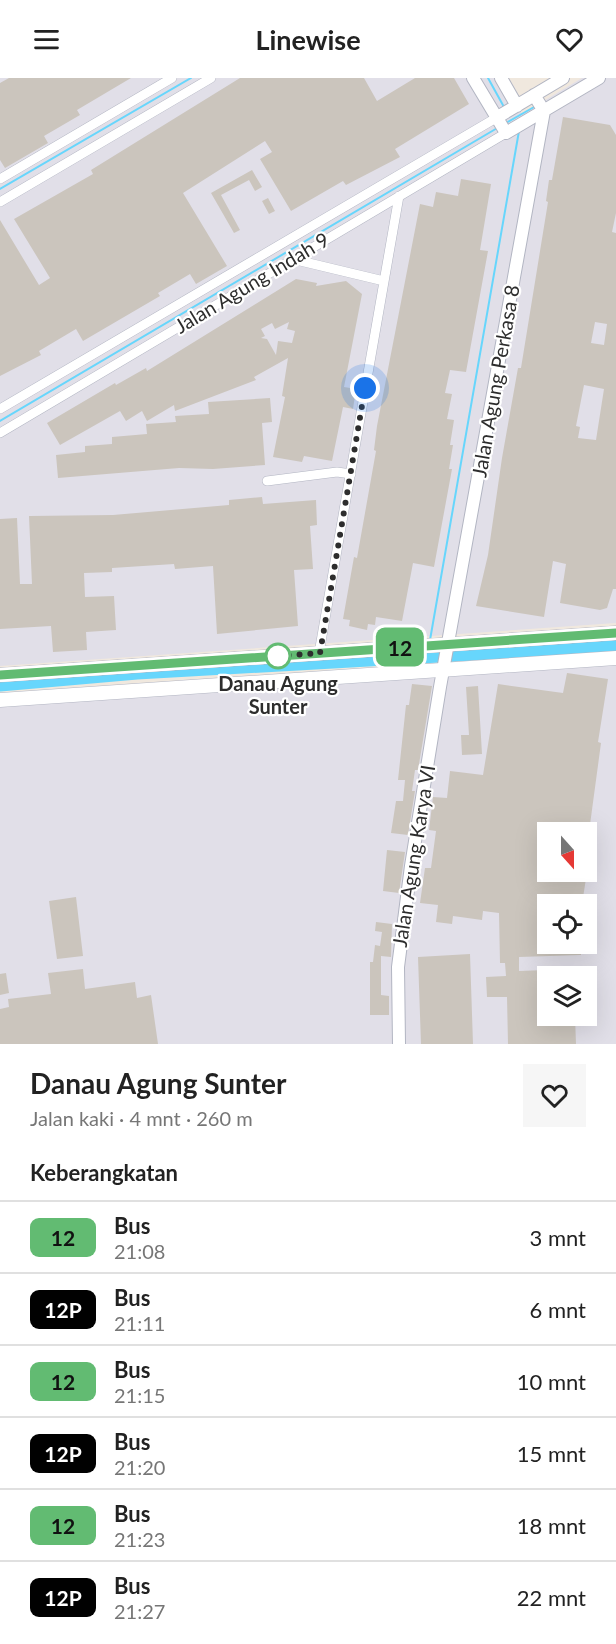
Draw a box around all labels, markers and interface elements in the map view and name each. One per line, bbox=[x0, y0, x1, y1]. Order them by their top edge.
icon: menu bbox=[30, 23, 63, 56]
text: Linewise bbox=[255, 23, 361, 56]
icon: heart bbox=[553, 23, 586, 56]
street label: Jalan Agung Indah 9 bbox=[170, 227, 333, 338]
street label: Jalan Agung Perkasa 8 bbox=[466, 283, 524, 479]
your location bbox=[350, 373, 380, 403]
line badge: 12 bbox=[373, 628, 427, 666]
text: 12 bbox=[388, 635, 412, 660]
marker: Danau Agung Sunter bbox=[265, 643, 291, 669]
place label: Danau Agung Sunter bbox=[218, 671, 338, 718]
street label: Jalan Agung Karya VI bbox=[387, 763, 439, 949]
north arrow bbox=[537, 822, 597, 882]
map controls bbox=[537, 822, 597, 1026]
button: locate bbox=[537, 894, 597, 954]
button: layers bbox=[537, 966, 597, 1026]
button: heart bbox=[523, 1064, 586, 1127]
text: Danau Agung Sunter bbox=[30, 1066, 286, 1100]
text: Jalan kaki · 4 mnt · 260 m bbox=[30, 1106, 253, 1130]
text: Keberangkatan bbox=[30, 1159, 178, 1186]
text: Bus bbox=[114, 1212, 150, 1239]
text: 3 mnt bbox=[530, 1224, 586, 1251]
text: 12 bbox=[51, 1225, 75, 1250]
text: 21:08 bbox=[114, 1239, 165, 1263]
text: Bus bbox=[114, 1284, 150, 1311]
text: 6 mnt bbox=[530, 1296, 586, 1323]
text: 12P bbox=[44, 1297, 82, 1322]
text: 21:11 bbox=[114, 1311, 165, 1335]
text: Bus bbox=[114, 1356, 150, 1383]
text: 10 mnt bbox=[517, 1368, 586, 1395]
text: 12 bbox=[51, 1369, 75, 1394]
text: 21:15 bbox=[114, 1383, 165, 1407]
text: Bus bbox=[114, 1428, 150, 1455]
text: 15 mnt bbox=[517, 1440, 586, 1467]
text: 12P bbox=[44, 1441, 82, 1466]
text: 21:20 bbox=[114, 1455, 165, 1479]
text: Bus bbox=[114, 1500, 150, 1527]
text: 18 mnt bbox=[517, 1512, 586, 1539]
text: 12 bbox=[51, 1513, 75, 1538]
text: 21:23 bbox=[114, 1527, 165, 1551]
text: Bus bbox=[114, 1572, 150, 1599]
text: 22 mnt bbox=[517, 1584, 586, 1611]
text: 12P bbox=[44, 1585, 82, 1610]
text: 21:27 bbox=[114, 1599, 165, 1623]

